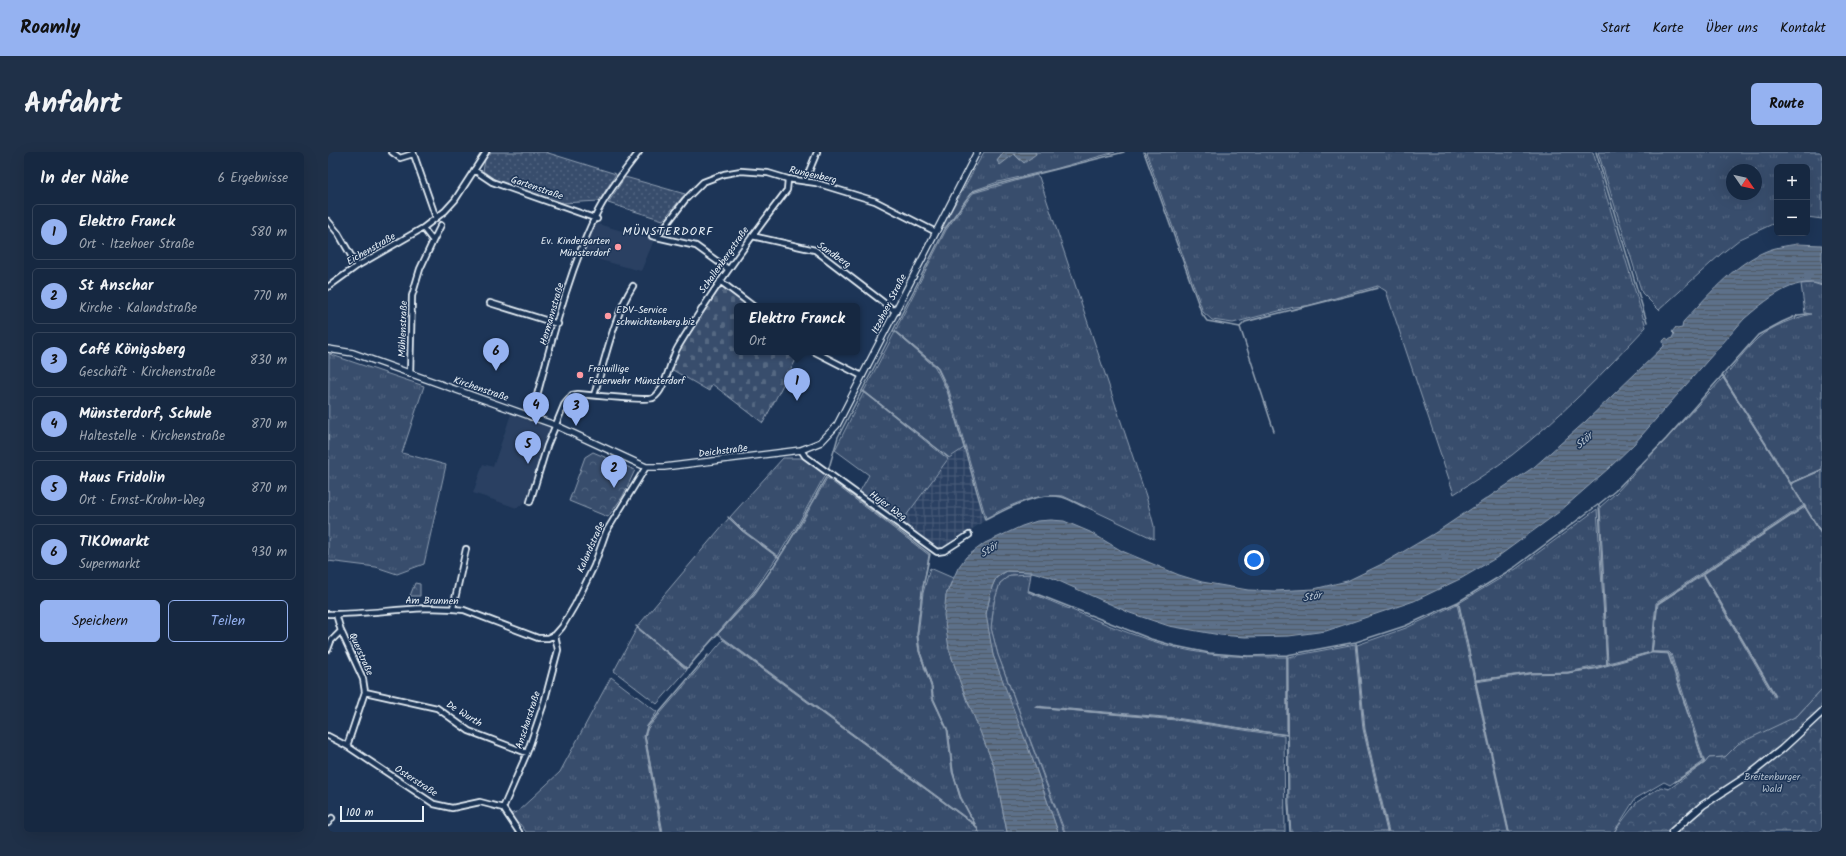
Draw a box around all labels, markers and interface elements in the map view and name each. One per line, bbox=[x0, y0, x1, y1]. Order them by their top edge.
text: Roamly bbox=[20, 13, 80, 43]
text: Start bbox=[1601, 17, 1630, 39]
text: Karte bbox=[1652, 17, 1684, 39]
text: Über uns bbox=[1706, 17, 1758, 39]
text: Kontakt bbox=[1780, 17, 1826, 39]
text: Anfahrt bbox=[24, 82, 122, 127]
button: Route bbox=[1751, 83, 1822, 125]
street label: Rungenberg bbox=[788, 162, 839, 188]
north arrow bbox=[1726, 164, 1762, 200]
map controls bbox=[1774, 164, 1810, 236]
button: + bbox=[1774, 164, 1810, 200]
text: In der Nähe bbox=[40, 165, 129, 192]
text: 6 Ergebnisse bbox=[218, 168, 288, 189]
street label: Gartenstraße bbox=[509, 172, 566, 205]
button: − bbox=[1774, 200, 1810, 236]
text: Elektro Franck bbox=[79, 210, 175, 234]
text: 1 bbox=[52, 222, 56, 243]
text: 580 m bbox=[250, 222, 287, 243]
district label: MÜNSTERDORF bbox=[623, 222, 714, 241]
street label: Schallenbergstraße bbox=[695, 223, 753, 297]
street label: Eichenstraße bbox=[343, 228, 399, 270]
place label: Ev. Kindergarten Münsterdorf bbox=[541, 233, 611, 261]
text: Ort · Itzehoer Straße bbox=[79, 234, 194, 255]
street label: Sandberg bbox=[814, 238, 854, 272]
marker: Ev. Kindergarten Münsterdorf bbox=[613, 242, 623, 252]
street label: Itzehoer Straße bbox=[867, 271, 911, 337]
text: St Anschar bbox=[79, 274, 153, 298]
street label: Hermannstraße bbox=[535, 280, 569, 347]
text: 2 bbox=[50, 286, 58, 307]
text: 770 m bbox=[253, 286, 287, 307]
text: Kirche · Kalandstraße bbox=[79, 298, 197, 319]
street label: Mühlenstraße bbox=[394, 300, 412, 358]
place label: EDV-Service schwichtenberg.biz bbox=[616, 302, 696, 330]
popup bbox=[734, 303, 860, 355]
text: Elektro Franck bbox=[749, 307, 845, 331]
marker: EDV-Service schwichtenberg.biz bbox=[603, 311, 613, 321]
text: Ort bbox=[749, 331, 766, 352]
text: Café Königsberg bbox=[79, 338, 186, 362]
pin: 6 bbox=[483, 338, 509, 371]
text: 3 bbox=[50, 350, 58, 371]
text: 830 m bbox=[250, 350, 287, 371]
place label: Freiwillige Feuerwehr Münsterdorf bbox=[588, 361, 686, 389]
text: Geschäft · Kirchenstraße bbox=[79, 362, 216, 383]
pin: 1 bbox=[784, 368, 810, 401]
marker: Freiwillige Feuerwehr Münsterdorf bbox=[575, 370, 585, 380]
street label: Kirchenstraße bbox=[451, 372, 511, 406]
pin: 4 bbox=[523, 392, 549, 425]
pin: 3 bbox=[563, 393, 589, 426]
text: Münsterdorf, Schule bbox=[79, 402, 212, 426]
text: 4 bbox=[50, 414, 58, 435]
text: 870 m bbox=[251, 414, 287, 435]
text: Haltestelle · Kirchenstraße bbox=[79, 426, 225, 447]
water label: Stör bbox=[1571, 427, 1599, 454]
pin: 5 bbox=[515, 431, 541, 464]
street label: Deichstraße bbox=[697, 440, 749, 462]
pin: 2 bbox=[601, 455, 627, 488]
text: Haus Fridolin bbox=[79, 466, 165, 490]
text: 5 bbox=[51, 478, 57, 499]
text: 870 m bbox=[251, 478, 287, 499]
street label: Hujer Weg bbox=[866, 487, 910, 525]
text: Ort · Ernst-Krohn-Weg bbox=[79, 490, 205, 511]
street label: Kalandstraße bbox=[573, 518, 610, 575]
text: TIKOmarkt bbox=[79, 530, 150, 554]
water label: Stör bbox=[976, 536, 1004, 563]
text: 6 bbox=[50, 542, 58, 563]
text: 930 m bbox=[251, 542, 287, 563]
your location bbox=[1244, 550, 1264, 570]
text: Supermarkt bbox=[79, 554, 140, 575]
water label: Stör bbox=[1301, 586, 1325, 607]
street label: Am Brunnen bbox=[405, 593, 459, 609]
button: Speichern bbox=[40, 600, 160, 642]
button: Teilen bbox=[168, 600, 288, 642]
street label: Querstraße bbox=[344, 630, 378, 678]
street label: Anscharstraße bbox=[511, 689, 545, 751]
street label: De Wurth bbox=[443, 697, 485, 731]
street label: Osterstraße bbox=[391, 761, 441, 801]
park label: Breitenburger Wald bbox=[1744, 769, 1801, 797]
scale bar bbox=[340, 804, 424, 823]
text: 100 m bbox=[346, 804, 374, 822]

